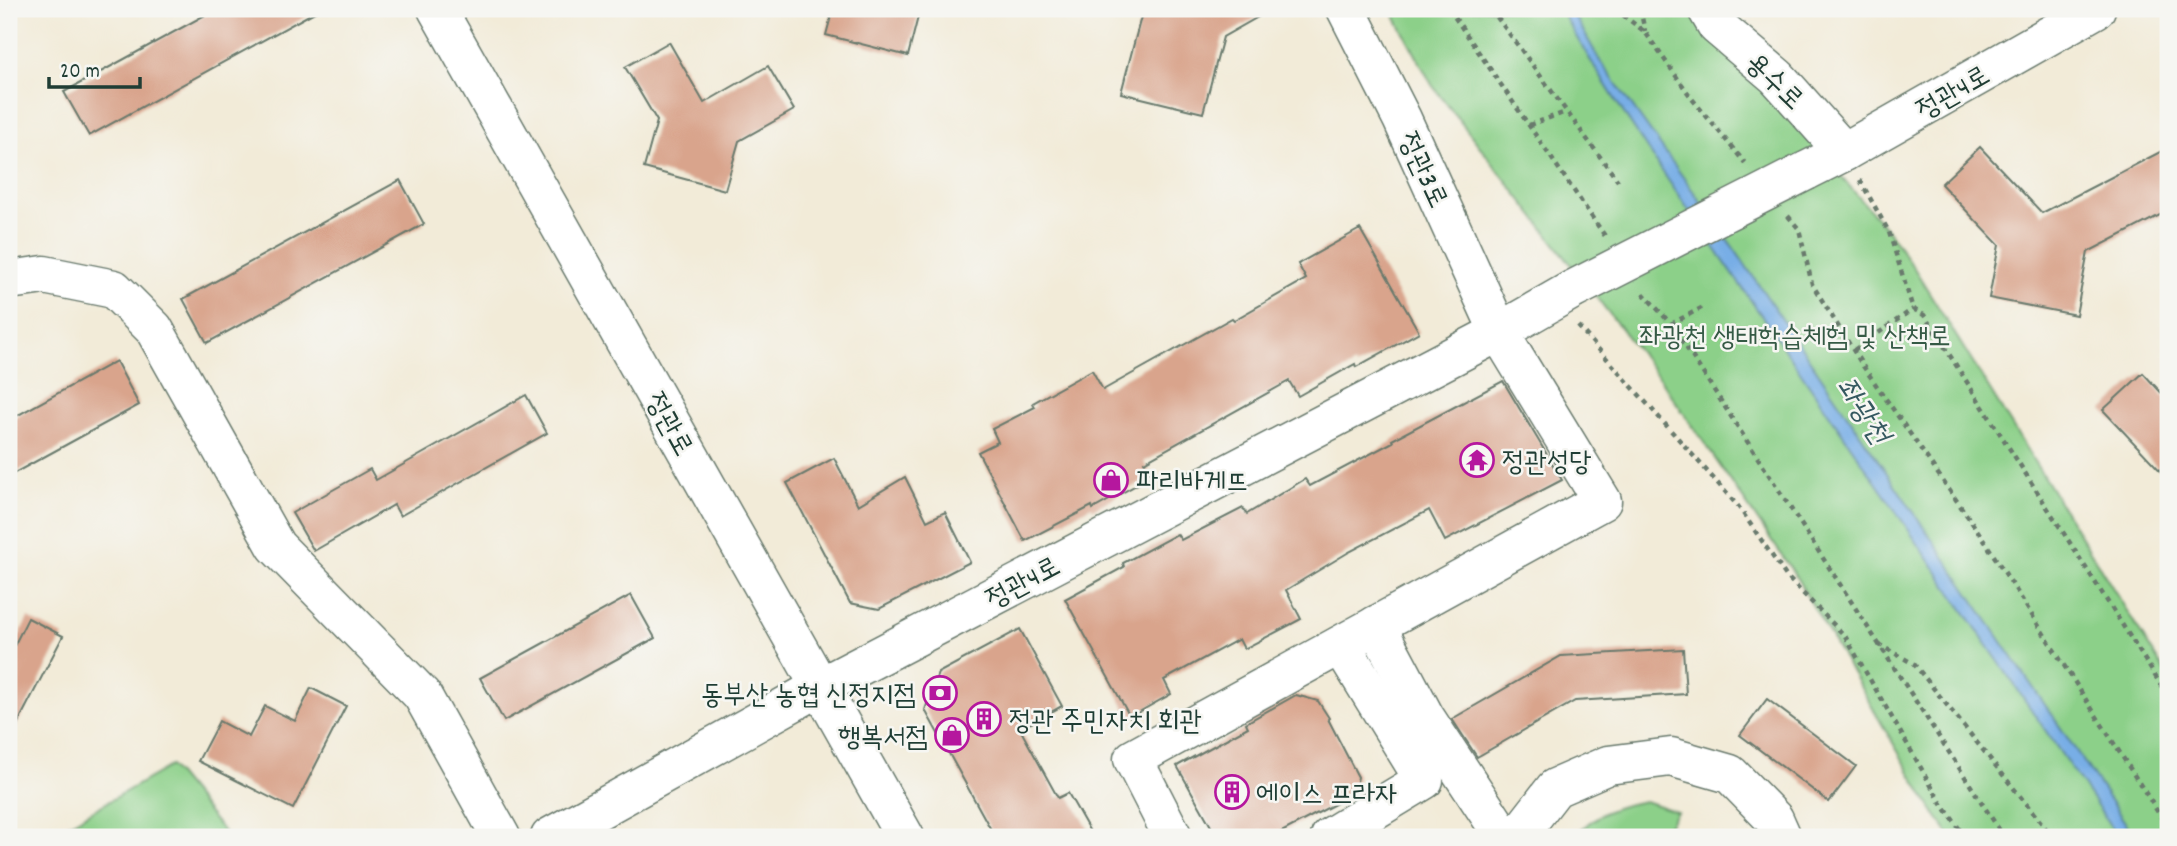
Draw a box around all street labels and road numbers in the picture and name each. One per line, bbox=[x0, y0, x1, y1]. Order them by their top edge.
street label: 용수로 bbox=[1734, 46, 1811, 121]
street label: 정관4로 bbox=[1910, 58, 1999, 132]
street label: 정관3로 bbox=[1385, 126, 1456, 216]
street label: 정관로 bbox=[633, 386, 701, 465]
street label: 정관4로 bbox=[980, 549, 1069, 622]

